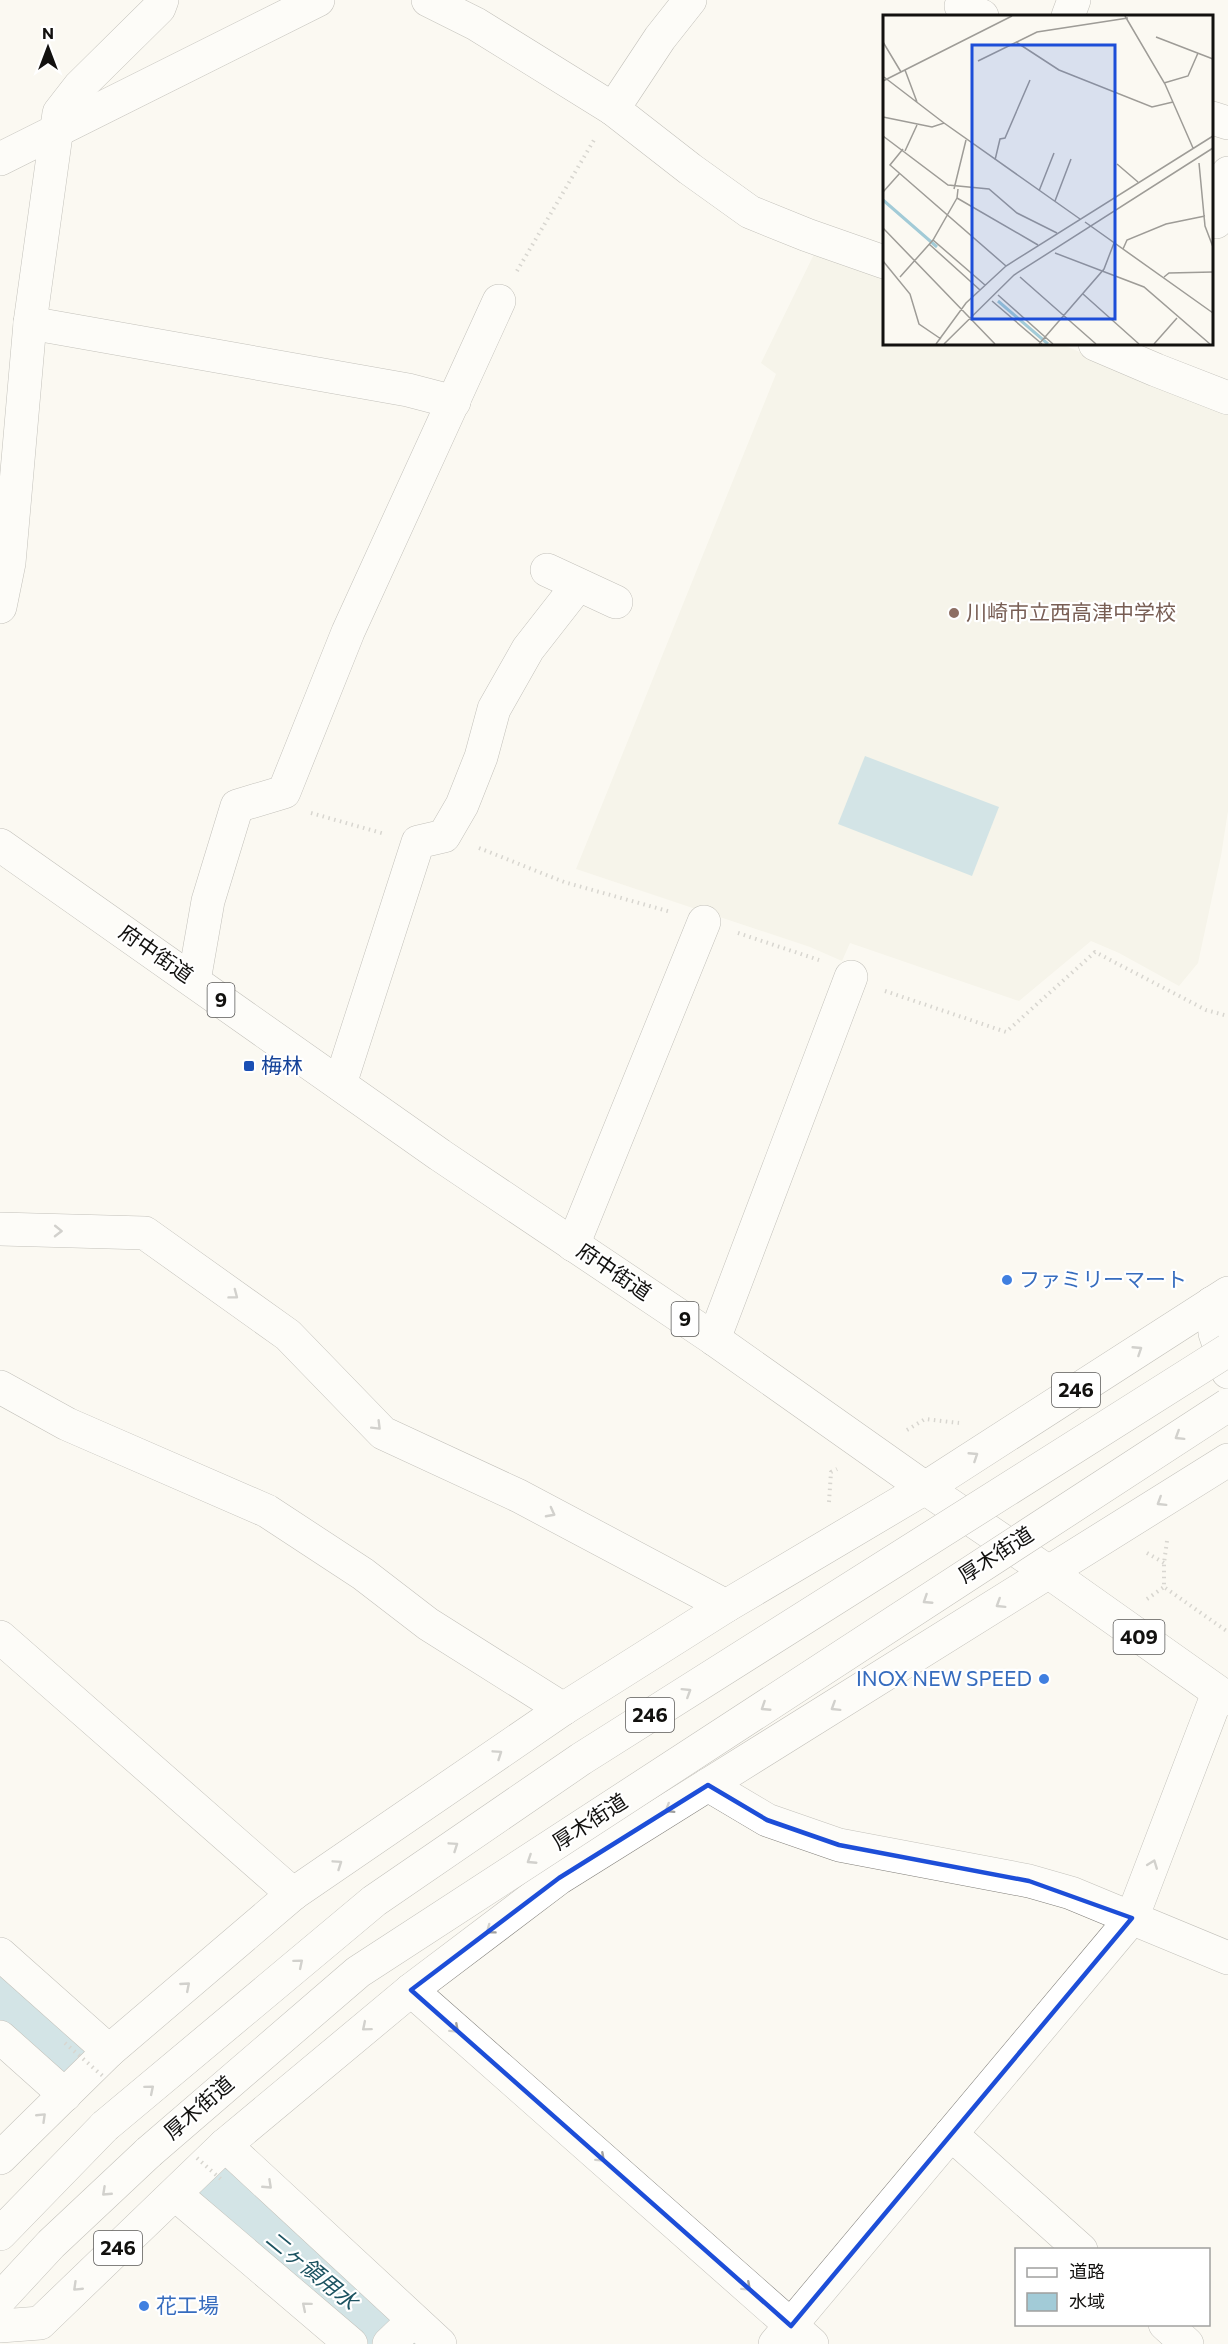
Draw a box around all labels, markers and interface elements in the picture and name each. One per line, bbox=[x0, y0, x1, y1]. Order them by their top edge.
inset map bbox=[883, 15, 1213, 345]
north arrow bbox=[18, 18, 78, 78]
text: N bbox=[42, 23, 54, 42]
place label: 川崎市立西高津中学校 bbox=[966, 599, 1176, 624]
marker: 川崎市立西高津中学校 bbox=[947, 606, 961, 620]
street label: 府中街道 bbox=[115, 918, 198, 987]
road number: 9 bbox=[208, 983, 234, 1017]
place label: 梅林 bbox=[261, 1052, 303, 1077]
marker: 梅林 bbox=[242, 1059, 256, 1073]
one-way arrow bbox=[54, 1224, 63, 1237]
street label: 府中街道 bbox=[573, 1237, 657, 1305]
place label: ファミリーマート bbox=[1019, 1266, 1187, 1291]
marker: ファミリーマート bbox=[1000, 1273, 1014, 1287]
one-way arrow bbox=[227, 1287, 238, 1298]
road number: 9 bbox=[672, 1302, 698, 1336]
one-way arrow bbox=[1132, 1346, 1142, 1358]
road number: 246 bbox=[1052, 1373, 1100, 1407]
one-way arrow bbox=[369, 1419, 380, 1430]
one-way arrow bbox=[1174, 1429, 1185, 1440]
one-way arrow bbox=[967, 1452, 978, 1463]
one-way arrow bbox=[1157, 1495, 1167, 1507]
one-way arrow bbox=[544, 1506, 555, 1517]
street label: 厚木街道 bbox=[953, 1520, 1037, 1587]
one-way arrow bbox=[923, 1593, 934, 1604]
one-way arrow bbox=[996, 1597, 1007, 1608]
road number: 409 bbox=[1114, 1620, 1164, 1654]
place label: INOX NEW SPEED bbox=[856, 1665, 1032, 1690]
marker: INOX NEW SPEED bbox=[1037, 1672, 1051, 1686]
one-way arrow bbox=[680, 1688, 691, 1699]
road number: 246 bbox=[626, 1698, 674, 1732]
one-way arrow bbox=[831, 1699, 841, 1711]
one-way arrow bbox=[760, 1700, 771, 1711]
one-way arrow bbox=[492, 1750, 503, 1761]
street label: 厚木街道 bbox=[547, 1787, 631, 1854]
one-way arrow bbox=[665, 1802, 675, 1814]
one-way arrow bbox=[448, 1842, 459, 1853]
one-way arrow bbox=[527, 1853, 537, 1865]
one-way arrow bbox=[1146, 1859, 1159, 1869]
one-way arrow bbox=[331, 1860, 342, 1871]
one-way arrow bbox=[486, 1923, 497, 1934]
one-way arrow bbox=[292, 1960, 303, 1971]
one-way arrow bbox=[179, 1982, 190, 1993]
one-way arrow bbox=[362, 2020, 373, 2031]
one-way arrow bbox=[448, 2022, 459, 2033]
street label: 厚木街道 bbox=[158, 2070, 238, 2144]
one-way arrow bbox=[143, 2085, 154, 2096]
one-way arrow bbox=[35, 2114, 46, 2125]
one-way arrow bbox=[594, 2151, 605, 2162]
one-way arrow bbox=[261, 2178, 272, 2189]
one-way arrow bbox=[103, 2185, 113, 2196]
water label: 二ヶ領用水 bbox=[261, 2225, 365, 2316]
road number: 246 bbox=[94, 2231, 142, 2265]
legend bbox=[1015, 2248, 1210, 2326]
text: 道路 bbox=[1069, 2260, 1105, 2282]
one-way arrow bbox=[74, 2280, 85, 2291]
one-way arrow bbox=[740, 2280, 751, 2291]
text: 水域 bbox=[1069, 2290, 1105, 2312]
place label: 花工場 bbox=[156, 2292, 219, 2317]
marker: 花工場 bbox=[137, 2299, 151, 2313]
one-way arrow bbox=[302, 2302, 313, 2313]

